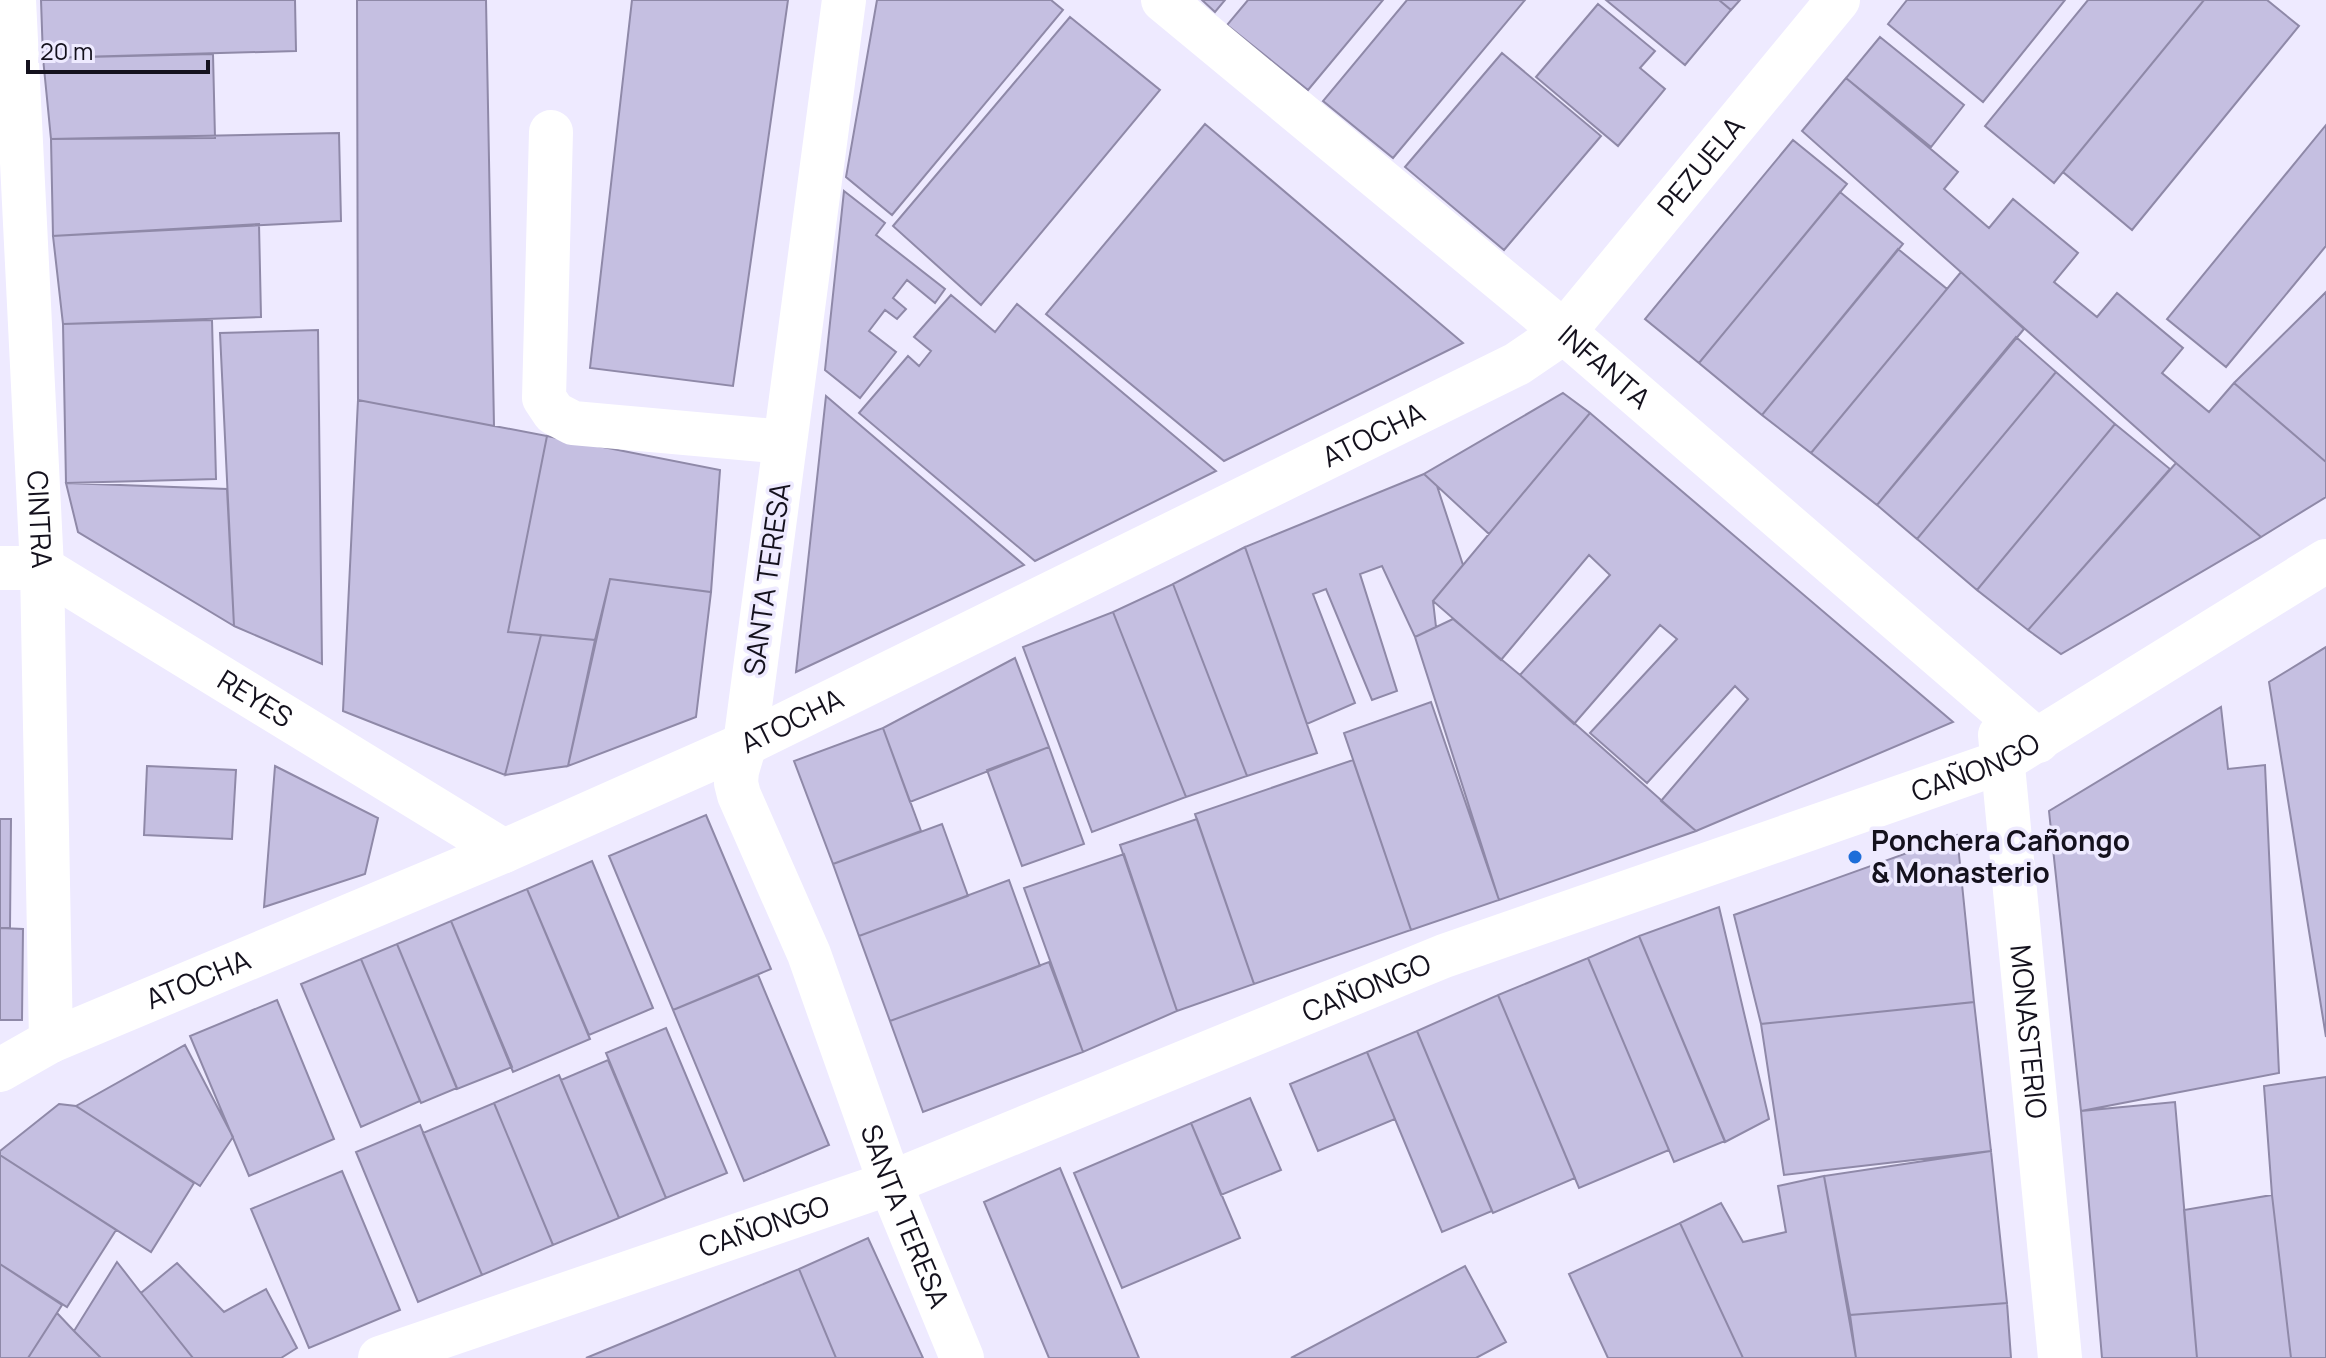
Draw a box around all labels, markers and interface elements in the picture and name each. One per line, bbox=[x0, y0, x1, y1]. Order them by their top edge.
scale bar bbox=[28, 24, 208, 74]
text: 20 m bbox=[40, 34, 93, 67]
street label: PEZUELA bbox=[1648, 108, 1752, 223]
street label: INFANTA bbox=[1551, 316, 1659, 417]
street label: ATOCHA bbox=[1315, 392, 1431, 475]
street label: CINTRA bbox=[19, 470, 62, 569]
street label: SANTA TERESA bbox=[734, 480, 798, 678]
street label: REYES bbox=[211, 660, 300, 735]
street label: ATOCHA bbox=[734, 679, 850, 761]
street label: CAÑONGO bbox=[1906, 723, 2046, 810]
place label: Ponchera Cañongo & Monasterio bbox=[1871, 821, 2130, 891]
marker: Ponchera Cañongo & Monasterio bbox=[1846, 848, 1864, 866]
street label: ATOCHA bbox=[139, 940, 256, 1017]
street label: MONASTERIO bbox=[2002, 943, 2057, 1120]
street label: CAÑONGO bbox=[1296, 944, 1436, 1030]
street label: SANTA TERESA bbox=[853, 1119, 959, 1313]
street label: CAÑONGO bbox=[693, 1185, 834, 1265]

